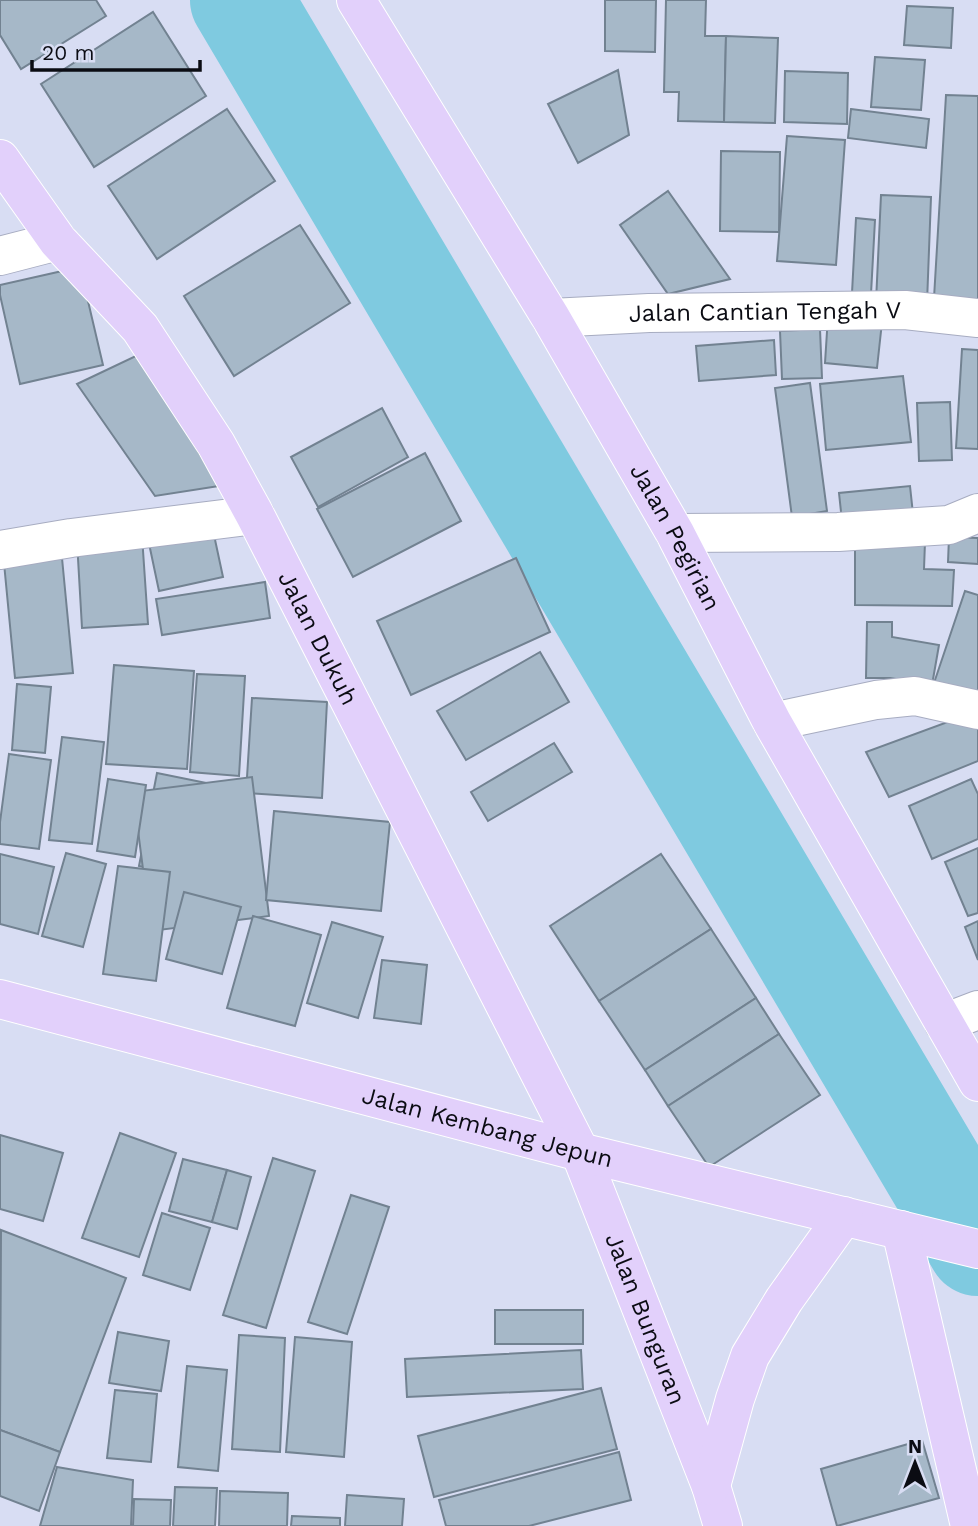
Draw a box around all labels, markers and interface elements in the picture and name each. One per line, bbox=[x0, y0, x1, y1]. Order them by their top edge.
scale bar bbox=[32, 28, 200, 72]
text: 20 m bbox=[42, 40, 94, 65]
street label: Jalan Cantian Tengah V bbox=[628, 296, 901, 328]
street label: Jalan Pegirian bbox=[624, 459, 726, 615]
street label: Jalan Dukuh bbox=[272, 567, 364, 710]
street label: Jalan Kembang Jepun bbox=[359, 1081, 616, 1173]
street label: Jalan Bunguran bbox=[599, 1229, 692, 1408]
north arrow bbox=[880, 1428, 950, 1498]
text: N bbox=[908, 1435, 922, 1458]

